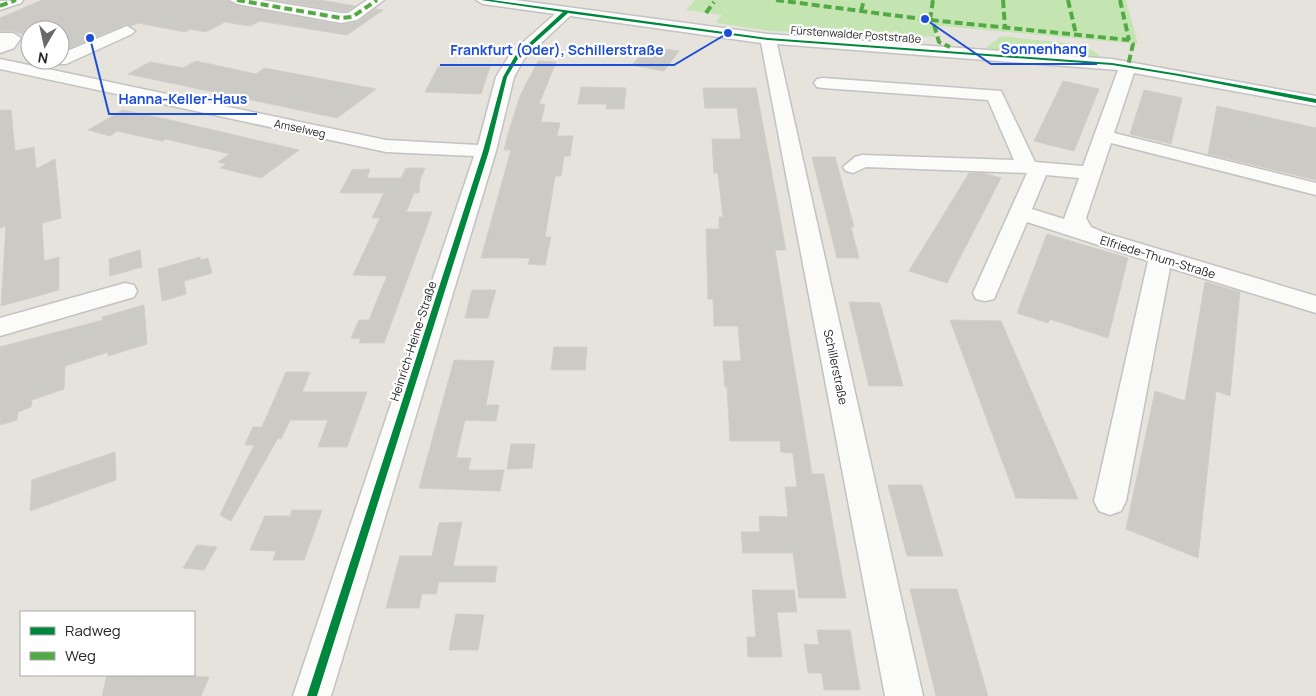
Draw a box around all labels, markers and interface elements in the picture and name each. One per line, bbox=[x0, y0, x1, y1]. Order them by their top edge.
north arrow bbox=[20, 20, 70, 70]
street label: Fürstenwalder Poststraße bbox=[790, 22, 922, 46]
callout: Sonnenhang bbox=[991, 35, 1097, 64]
callout: Frankfurt (Oder), Schillerstraße bbox=[440, 36, 674, 65]
text: Sonnenhang bbox=[1001, 39, 1087, 58]
text: Frankfurt (Oder), Schillerstraße bbox=[450, 40, 664, 59]
text: N bbox=[36, 48, 49, 69]
callout: Hanna-Keller-Haus bbox=[109, 85, 257, 114]
text: Hanna-Keller-Haus bbox=[119, 89, 248, 108]
street label: Amselweg bbox=[273, 115, 327, 141]
street label: Elfriede-Thum-Straße bbox=[1098, 231, 1218, 283]
street label: Heinrich-Heine-Straße bbox=[386, 279, 440, 403]
street label: Schillerstraße bbox=[820, 328, 852, 406]
legend bbox=[20, 611, 195, 676]
text: Radweg bbox=[65, 620, 121, 641]
text: Weg bbox=[65, 645, 96, 666]

